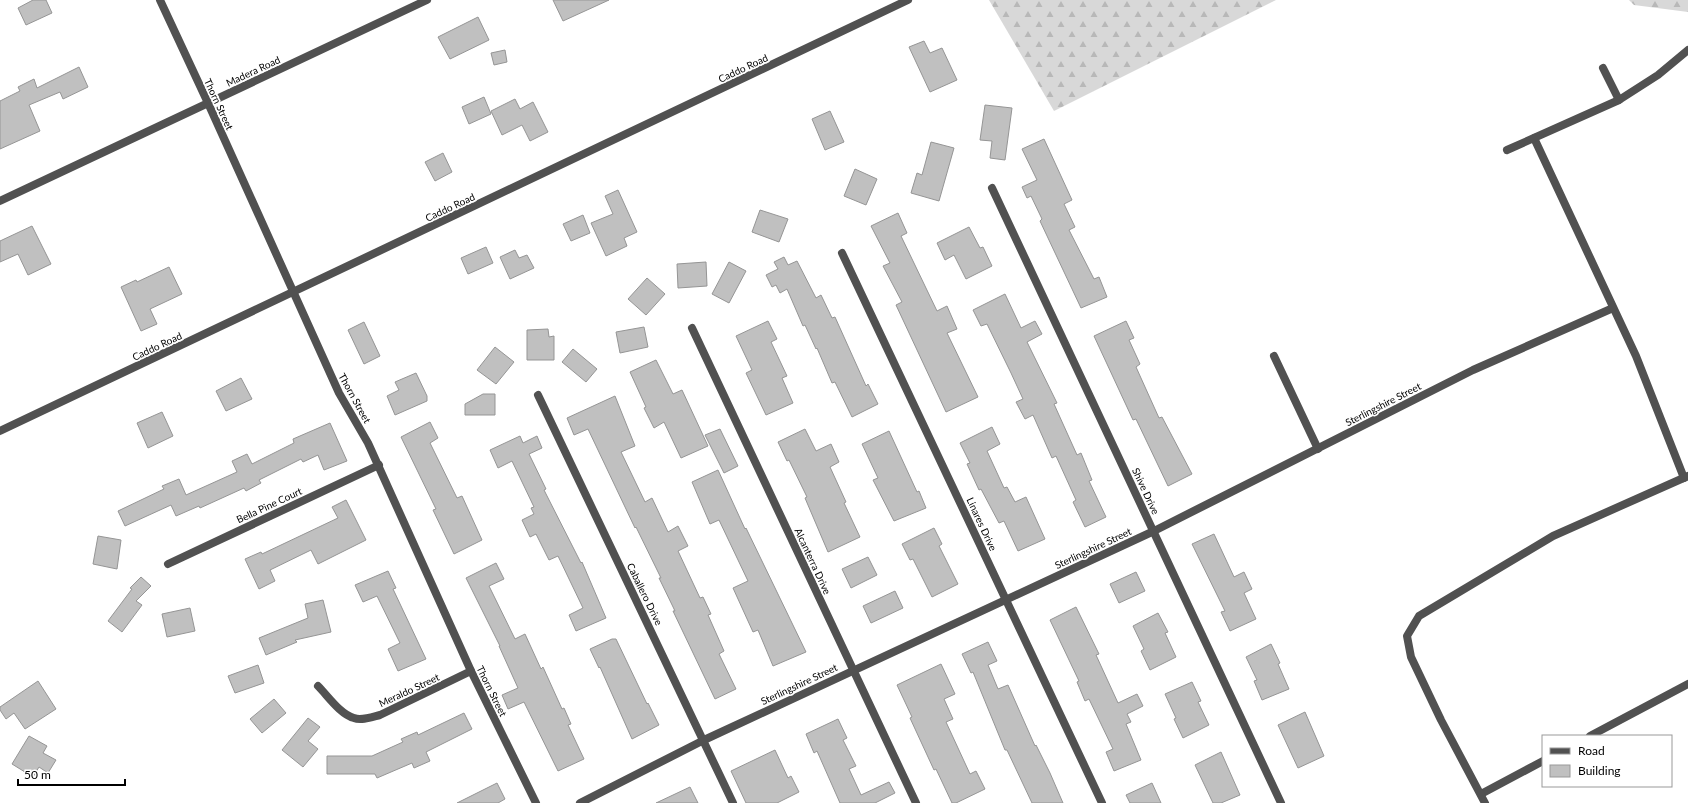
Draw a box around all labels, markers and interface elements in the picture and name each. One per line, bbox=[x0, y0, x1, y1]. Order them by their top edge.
street label: Caddo Road bbox=[716, 51, 770, 85]
street label: Madera Road bbox=[224, 53, 282, 89]
street label: Thorn Street bbox=[202, 76, 236, 132]
street label: Caddo Road bbox=[423, 190, 477, 224]
street label: Caddo Road bbox=[130, 329, 184, 363]
street label: Thorn Street bbox=[336, 371, 374, 425]
street label: Sterlingshire Street bbox=[1343, 380, 1423, 428]
street label: Shive Drive bbox=[1130, 466, 1162, 516]
street label: Bella Pine Court bbox=[234, 484, 304, 525]
street label: Linares Drive bbox=[964, 495, 1000, 553]
street label: Sterlingshire Street bbox=[1053, 525, 1134, 571]
street label: Alcanterra Drive bbox=[792, 526, 834, 596]
street label: Caballero Drive bbox=[625, 561, 665, 627]
street label: Sterlingshire Street bbox=[759, 661, 840, 707]
street label: Thorn Street bbox=[475, 664, 510, 719]
street label: Meraldo Street bbox=[377, 671, 442, 709]
legend bbox=[1542, 735, 1672, 787]
text: Road bbox=[1578, 743, 1605, 758]
scale bar bbox=[18, 761, 125, 787]
text: Building bbox=[1578, 763, 1621, 778]
text: 50 m bbox=[24, 767, 51, 782]

